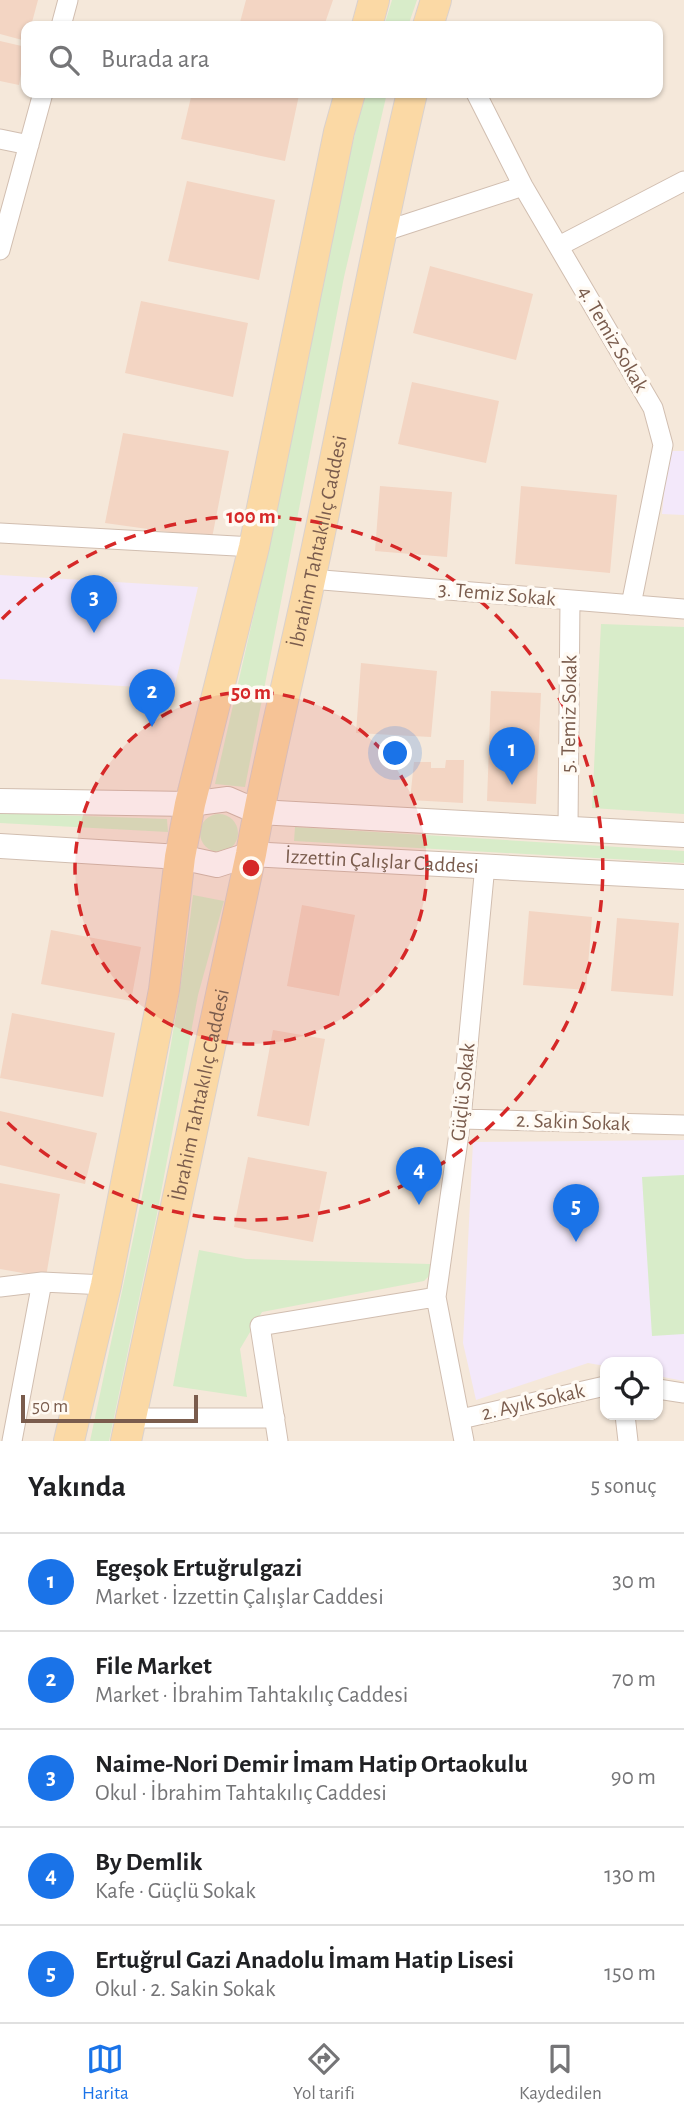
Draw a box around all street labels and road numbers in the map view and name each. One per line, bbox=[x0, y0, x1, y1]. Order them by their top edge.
street label: 4. Temiz Sokak bbox=[574, 282, 652, 396]
street label: İbrahim Tahtakılıç Caddesi bbox=[284, 433, 350, 649]
street label: 3. Temiz Sokak bbox=[437, 578, 557, 610]
street label: 5. Temiz Sokak bbox=[557, 654, 581, 773]
street label: İzzettin Çalışlar Caddesi bbox=[285, 844, 479, 877]
street label: İbrahim Tahtakılıç Caddesi bbox=[166, 987, 233, 1203]
street label: Güçlü Sokak bbox=[447, 1041, 479, 1142]
street label: 2. Sakin Sokak bbox=[516, 1110, 631, 1135]
street label: 2. Ayık Sokak bbox=[480, 1380, 587, 1424]

